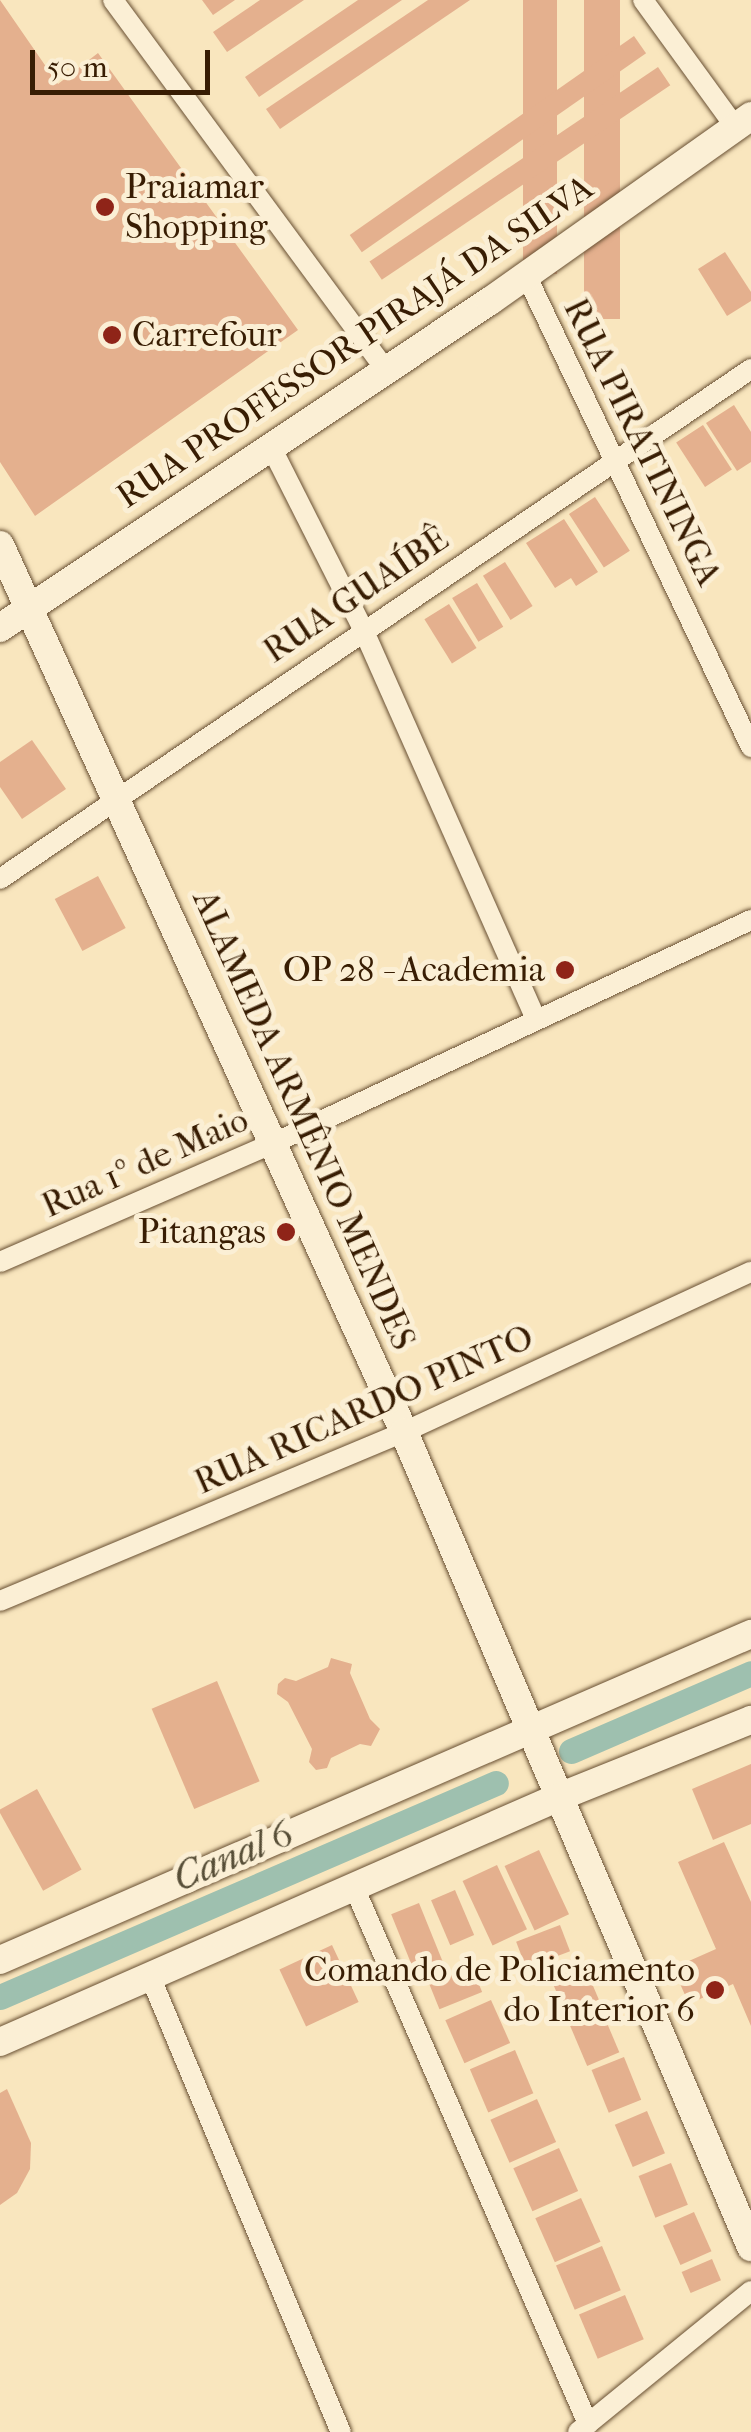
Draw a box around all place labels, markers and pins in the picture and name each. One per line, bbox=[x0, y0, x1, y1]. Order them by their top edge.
place label: Praiamar Shopping bbox=[125, 166, 267, 248]
marker: Praiamar Shopping bbox=[94, 196, 116, 218]
place label: Carrefour bbox=[132, 314, 282, 356]
marker: Carrefour bbox=[101, 324, 123, 346]
place label: OP 28 - Academia bbox=[283, 949, 545, 991]
marker: OP 28 - Academia bbox=[554, 959, 576, 981]
place label: Pitangas bbox=[138, 1211, 266, 1253]
marker: Pitangas bbox=[275, 1221, 297, 1243]
place label: Comando de Policiamento do Interior 6 bbox=[304, 1949, 695, 2031]
marker: Comando de Policiamento do Interior 6 bbox=[704, 1979, 726, 2001]

